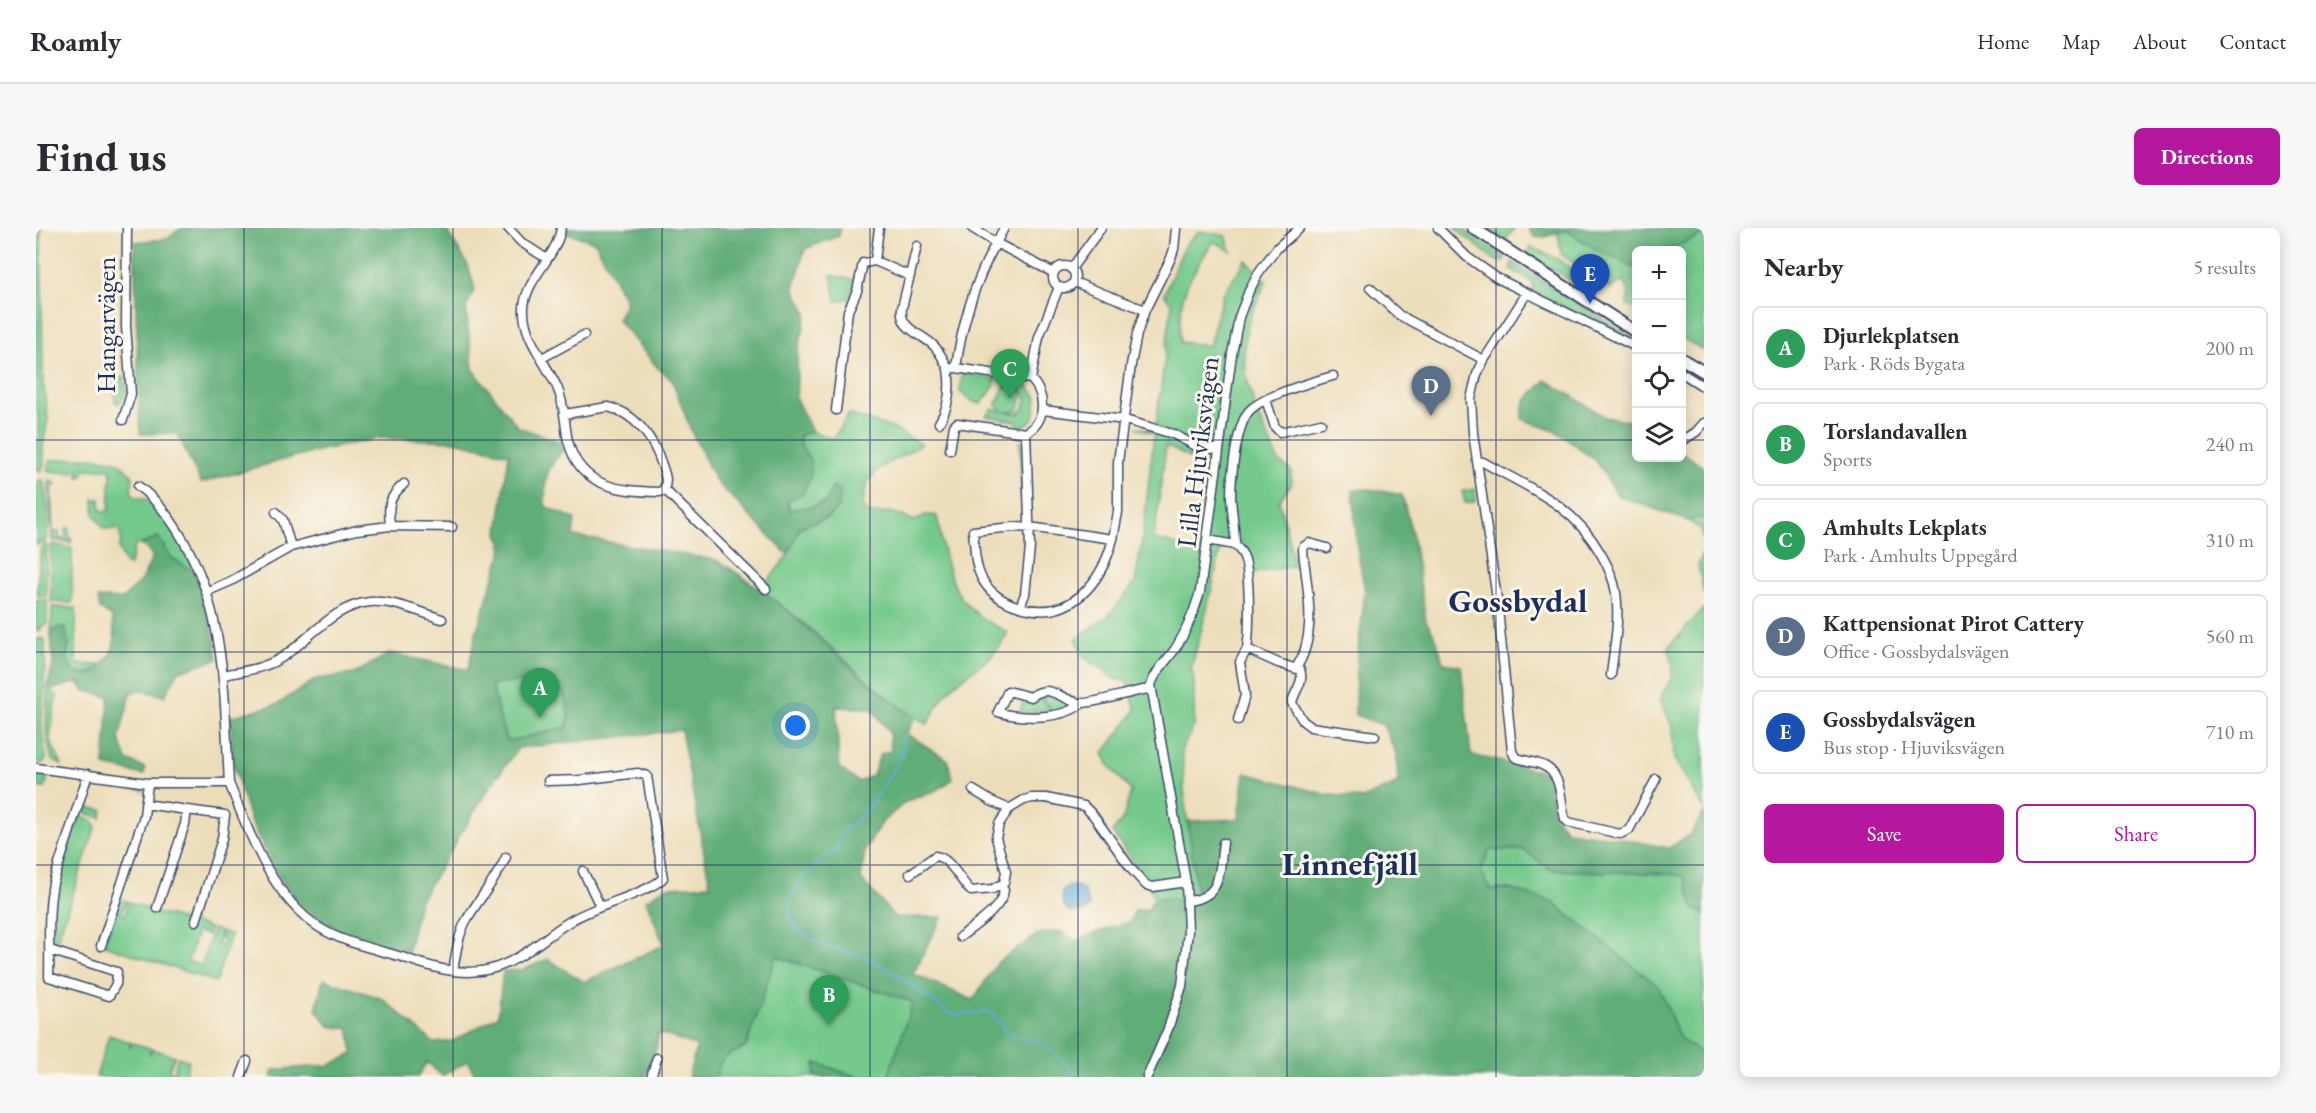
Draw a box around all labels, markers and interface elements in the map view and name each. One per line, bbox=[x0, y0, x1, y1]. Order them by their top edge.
text: Roamly bbox=[30, 23, 121, 59]
text: Home bbox=[1977, 28, 2029, 55]
text: Map bbox=[2062, 28, 2100, 55]
text: About bbox=[2133, 28, 2186, 55]
text: Contact bbox=[2219, 28, 2286, 55]
button: Directions bbox=[2134, 128, 2280, 185]
text: Find us bbox=[36, 129, 167, 184]
map controls bbox=[1632, 246, 1686, 462]
button: + bbox=[1632, 246, 1686, 300]
text: Nearby bbox=[1764, 250, 1844, 284]
pin: E bbox=[1570, 254, 1610, 304]
text: 5 results bbox=[2193, 254, 2256, 280]
street label: Hangarvägen bbox=[88, 256, 123, 394]
button: − bbox=[1632, 300, 1686, 354]
text: Djurlekplatsen bbox=[1823, 321, 1960, 350]
text: A bbox=[1778, 335, 1793, 361]
text: 200 m bbox=[2206, 335, 2254, 361]
pin: C bbox=[990, 350, 1030, 399]
text: Park · Röds Bygata bbox=[1823, 350, 1965, 376]
street label: Lilla Hjuviksvägen bbox=[1168, 354, 1227, 549]
button: locate bbox=[1632, 354, 1686, 408]
pin: D bbox=[1412, 366, 1450, 416]
button: layers bbox=[1632, 408, 1686, 462]
text: Torslandavallen bbox=[1823, 417, 1967, 446]
text: B bbox=[1779, 431, 1792, 457]
text: 240 m bbox=[2206, 431, 2254, 457]
text: Sports bbox=[1823, 446, 1872, 472]
text: Amhults Lekplats bbox=[1823, 513, 1987, 542]
text: C bbox=[1778, 527, 1793, 553]
text: 310 m bbox=[2206, 527, 2254, 553]
text: Park · Amhults Uppegård bbox=[1823, 542, 2018, 568]
district label: Gossbydal bbox=[1449, 579, 1587, 622]
text: Kattpensionat Pirot Cattery bbox=[1823, 609, 2084, 638]
text: D bbox=[1778, 623, 1793, 649]
text: 560 m bbox=[2206, 623, 2254, 649]
text: Office · Gossbydalsvägen bbox=[1823, 638, 2010, 664]
pin: A bbox=[520, 668, 560, 718]
text: Gossbydalsvägen bbox=[1823, 705, 1976, 734]
your location bbox=[781, 711, 810, 740]
text: E bbox=[1780, 719, 1791, 745]
text: 710 m bbox=[2206, 719, 2254, 745]
text: Bus stop · Hjuviksvägen bbox=[1823, 734, 2005, 760]
button: Save bbox=[1764, 804, 2004, 863]
button: Share bbox=[2016, 804, 2256, 863]
district label: Linnefjäll bbox=[1282, 842, 1418, 885]
pin: B bbox=[810, 976, 848, 1025]

